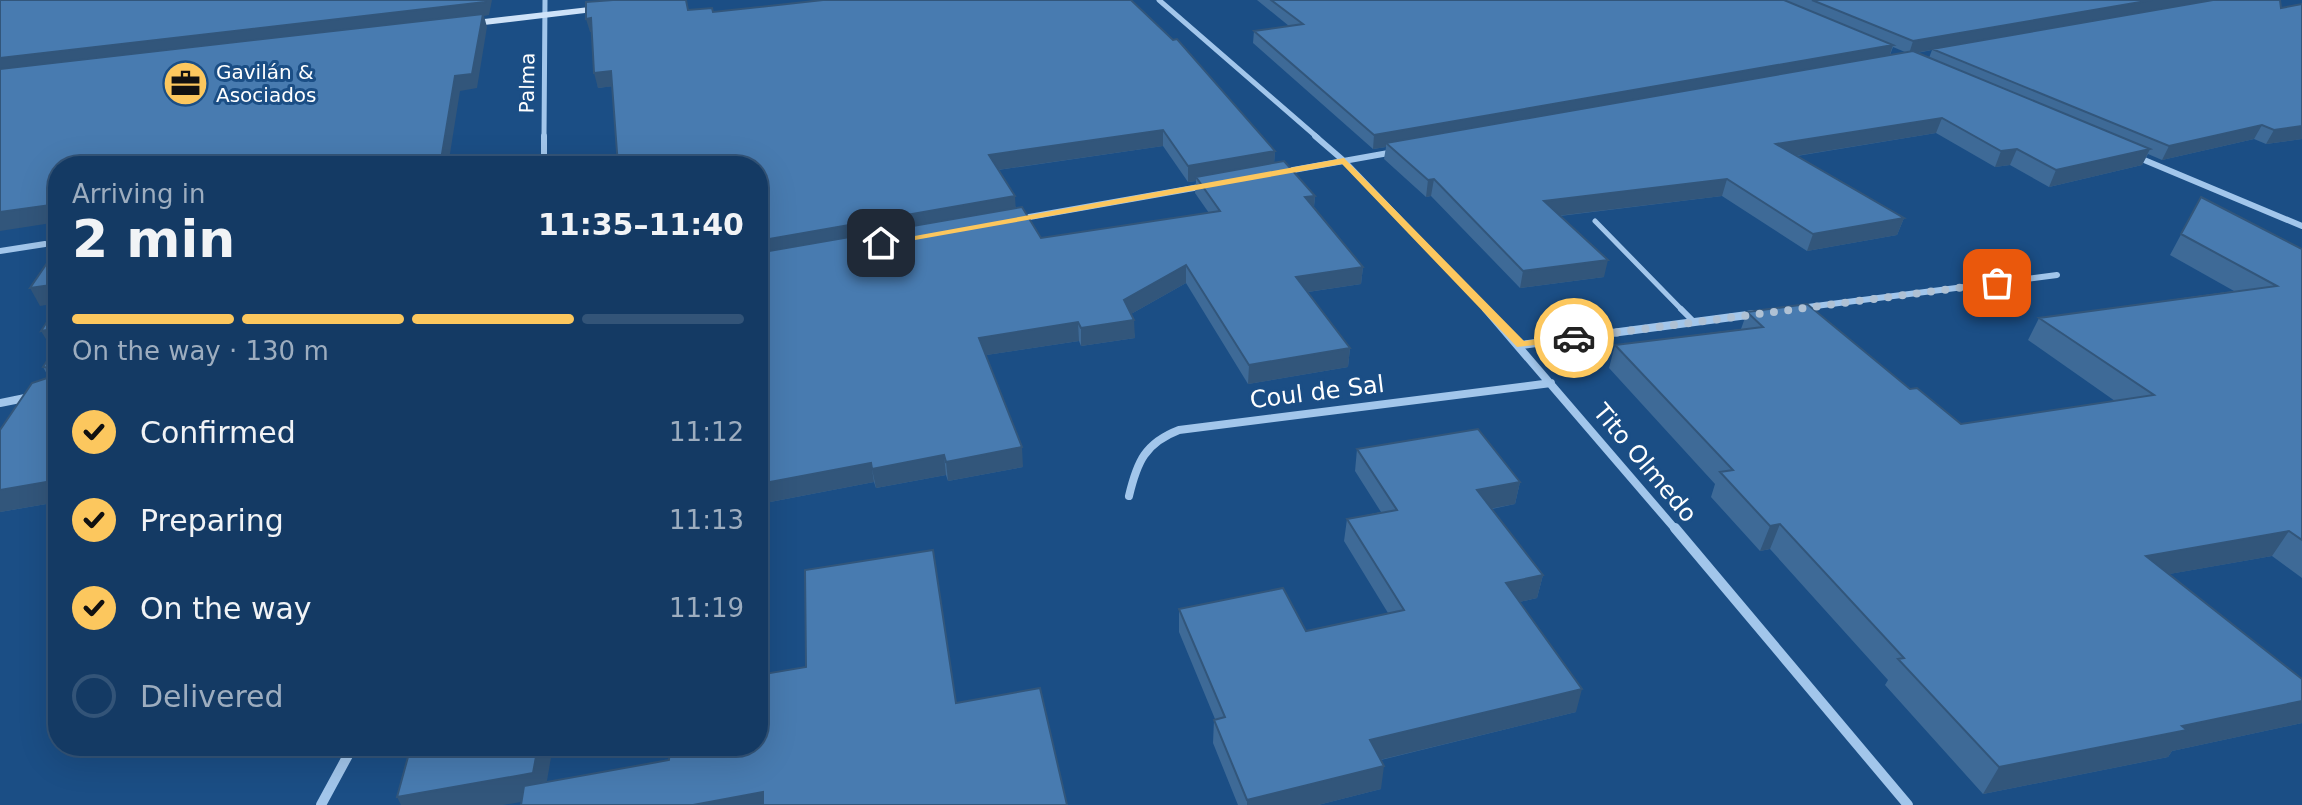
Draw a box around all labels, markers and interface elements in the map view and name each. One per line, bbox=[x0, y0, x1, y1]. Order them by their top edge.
street label: Palma bbox=[514, 52, 540, 114]
office icon: Gavilán & Asociados bbox=[161, 60, 209, 108]
place label: Gavilán & Asociados bbox=[216, 60, 317, 107]
text: Arriving in bbox=[72, 179, 206, 209]
text: 11:35–11:40 bbox=[538, 207, 744, 242]
text: 2 min bbox=[72, 209, 235, 269]
pin bbox=[847, 209, 915, 277]
icon: home bbox=[859, 221, 903, 265]
pin bbox=[1963, 249, 2031, 317]
icon: bag bbox=[1975, 261, 2019, 305]
courier bbox=[1534, 298, 1614, 378]
icon: car bbox=[1552, 316, 1596, 360]
text: On the way · 130 m bbox=[72, 336, 329, 366]
street label: Coul de Sal bbox=[1248, 370, 1386, 414]
street label: Tito Olmedo bbox=[1587, 397, 1703, 528]
icon: check bbox=[72, 410, 116, 454]
text: Confirmed bbox=[140, 415, 296, 450]
text: 11:12 bbox=[669, 417, 744, 447]
icon: check bbox=[72, 498, 116, 542]
text: Preparing bbox=[140, 503, 284, 538]
text: 11:13 bbox=[669, 505, 744, 535]
icon: check bbox=[72, 586, 116, 630]
text: On the way bbox=[140, 591, 312, 626]
text: 11:19 bbox=[669, 593, 744, 623]
text: Delivered bbox=[140, 679, 284, 714]

